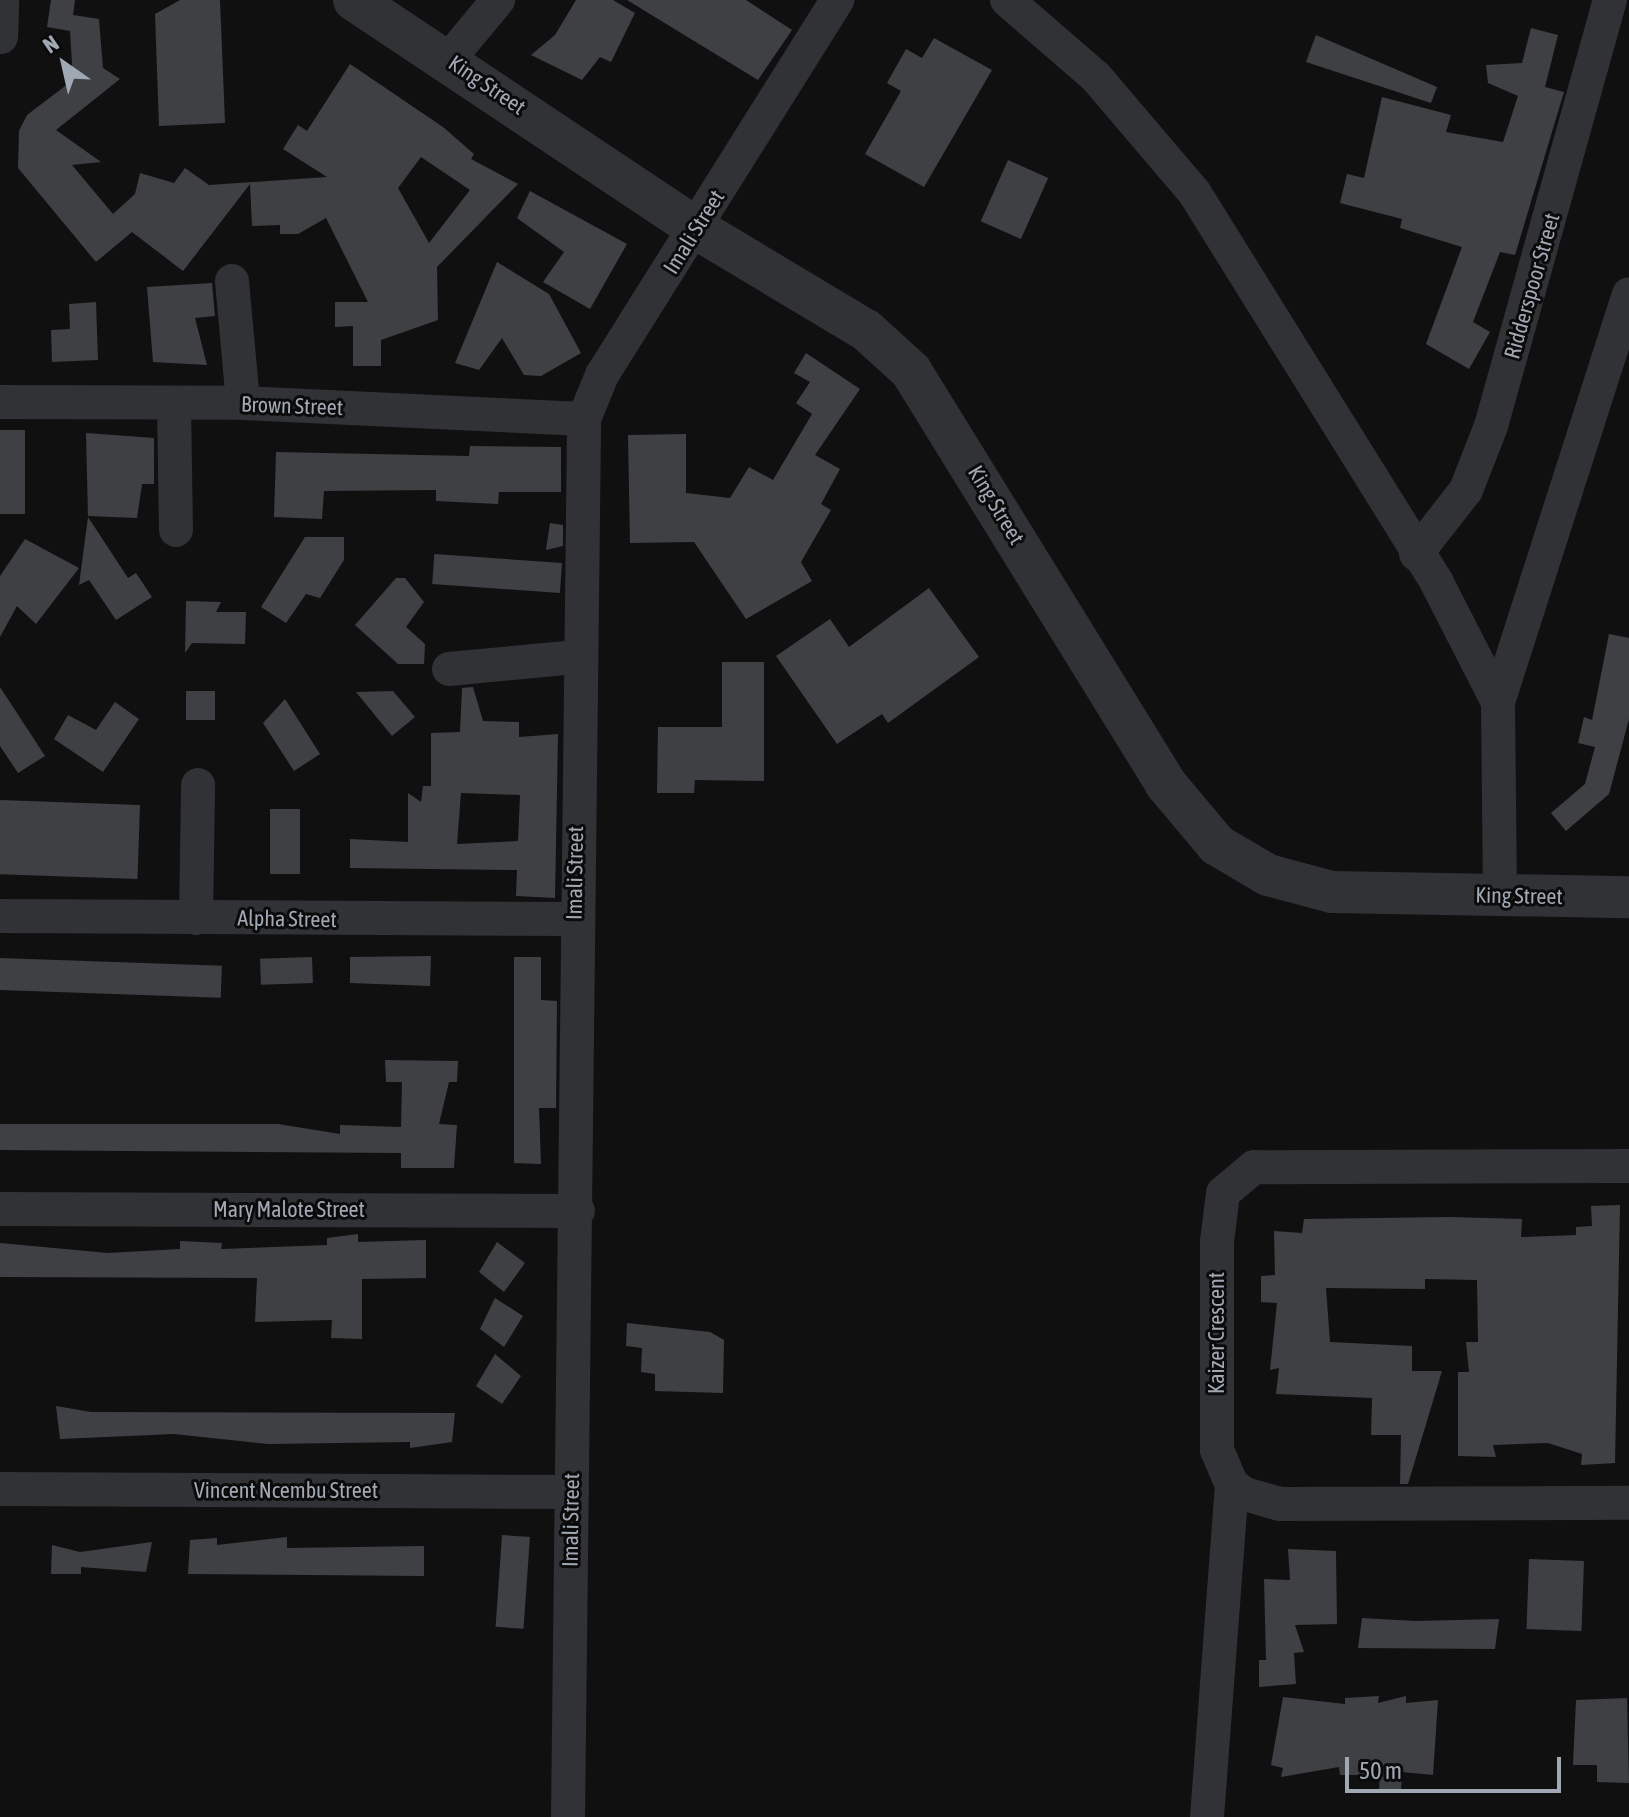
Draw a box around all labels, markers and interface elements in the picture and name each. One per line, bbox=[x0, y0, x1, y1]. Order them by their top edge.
north arrow bbox=[24, 24, 104, 104]
text: N bbox=[38, 30, 63, 59]
street label: King Street bbox=[443, 50, 531, 120]
street label: Imali Street bbox=[658, 185, 730, 279]
street label: Ridderspoor Street bbox=[1499, 210, 1565, 362]
street label: Brown Street bbox=[241, 391, 343, 421]
street label: King Street bbox=[962, 461, 1030, 549]
street label: Imali Street bbox=[561, 826, 589, 920]
street label: King Street bbox=[1475, 882, 1563, 910]
street label: Alpha Street bbox=[237, 905, 337, 933]
street label: Mary Malote Street bbox=[213, 1197, 365, 1223]
street label: Kaizer Crescent bbox=[1204, 1272, 1230, 1394]
street label: Imali Street bbox=[557, 1473, 585, 1567]
street label: Vincent Ncembu Street bbox=[194, 1478, 378, 1504]
scale bar bbox=[1349, 1741, 1565, 1791]
text: 50 m bbox=[1359, 1757, 1402, 1784]

